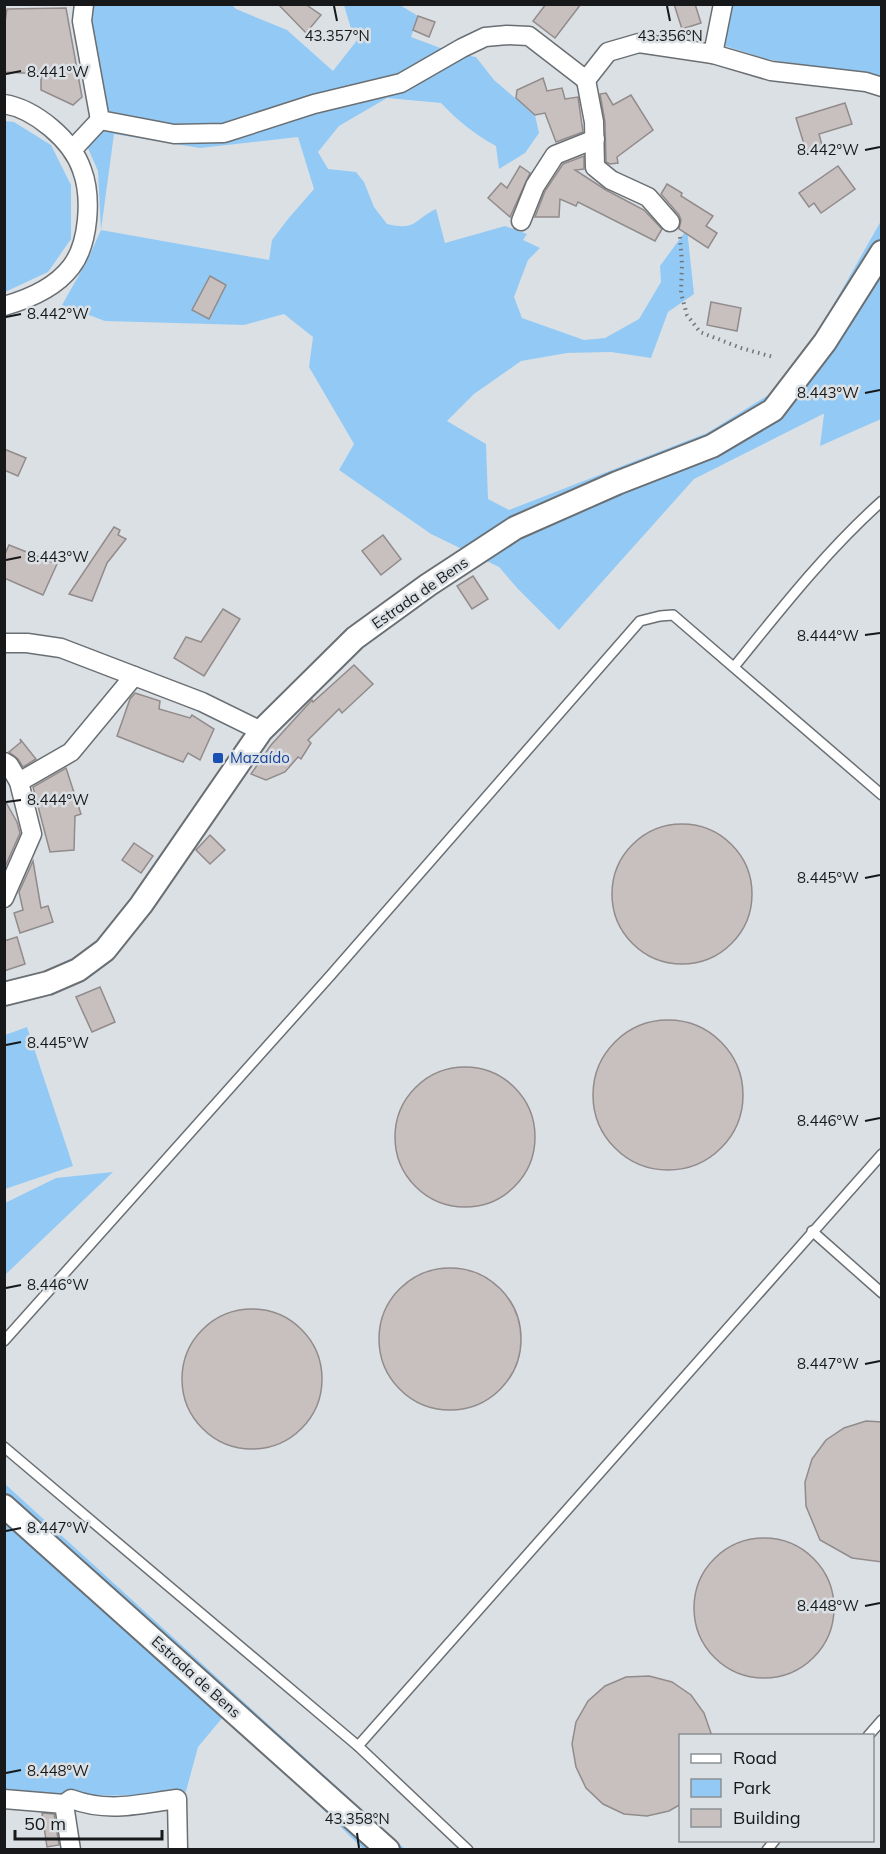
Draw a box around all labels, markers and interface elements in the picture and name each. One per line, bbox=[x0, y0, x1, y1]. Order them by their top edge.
text: 43.357°N bbox=[304, 26, 370, 45]
text: 43.356°N bbox=[637, 26, 703, 45]
text: 8.441°W bbox=[27, 62, 89, 81]
text: 8.442°W bbox=[797, 140, 859, 159]
text: 8.442°W bbox=[27, 304, 89, 323]
text: 8.443°W bbox=[797, 383, 859, 402]
text: 8.443°W bbox=[27, 547, 89, 566]
street label: Estrada de Bens bbox=[368, 552, 472, 633]
text: 8.444°W bbox=[797, 626, 859, 645]
place label: Mazaído bbox=[230, 748, 290, 767]
marker: Mazaído bbox=[211, 751, 225, 765]
text: 8.444°W bbox=[27, 790, 89, 809]
text: 8.445°W bbox=[797, 868, 859, 887]
text: 8.445°W bbox=[27, 1033, 89, 1052]
text: 8.446°W bbox=[797, 1111, 859, 1130]
text: 8.446°W bbox=[27, 1275, 89, 1294]
text: 8.447°W bbox=[797, 1354, 859, 1373]
text: 8.447°W bbox=[27, 1518, 89, 1537]
text: 8.448°W bbox=[797, 1596, 859, 1615]
street label: Estrada de Bens bbox=[148, 1632, 245, 1722]
legend bbox=[679, 1734, 874, 1842]
text: Road bbox=[733, 1746, 777, 1769]
text: 8.448°W bbox=[27, 1761, 89, 1780]
text: Park bbox=[733, 1776, 772, 1799]
scale bar bbox=[15, 1803, 162, 1841]
text: Building bbox=[733, 1806, 801, 1829]
text: 43.358°N bbox=[324, 1809, 390, 1828]
text: 50 m bbox=[24, 1812, 66, 1835]

